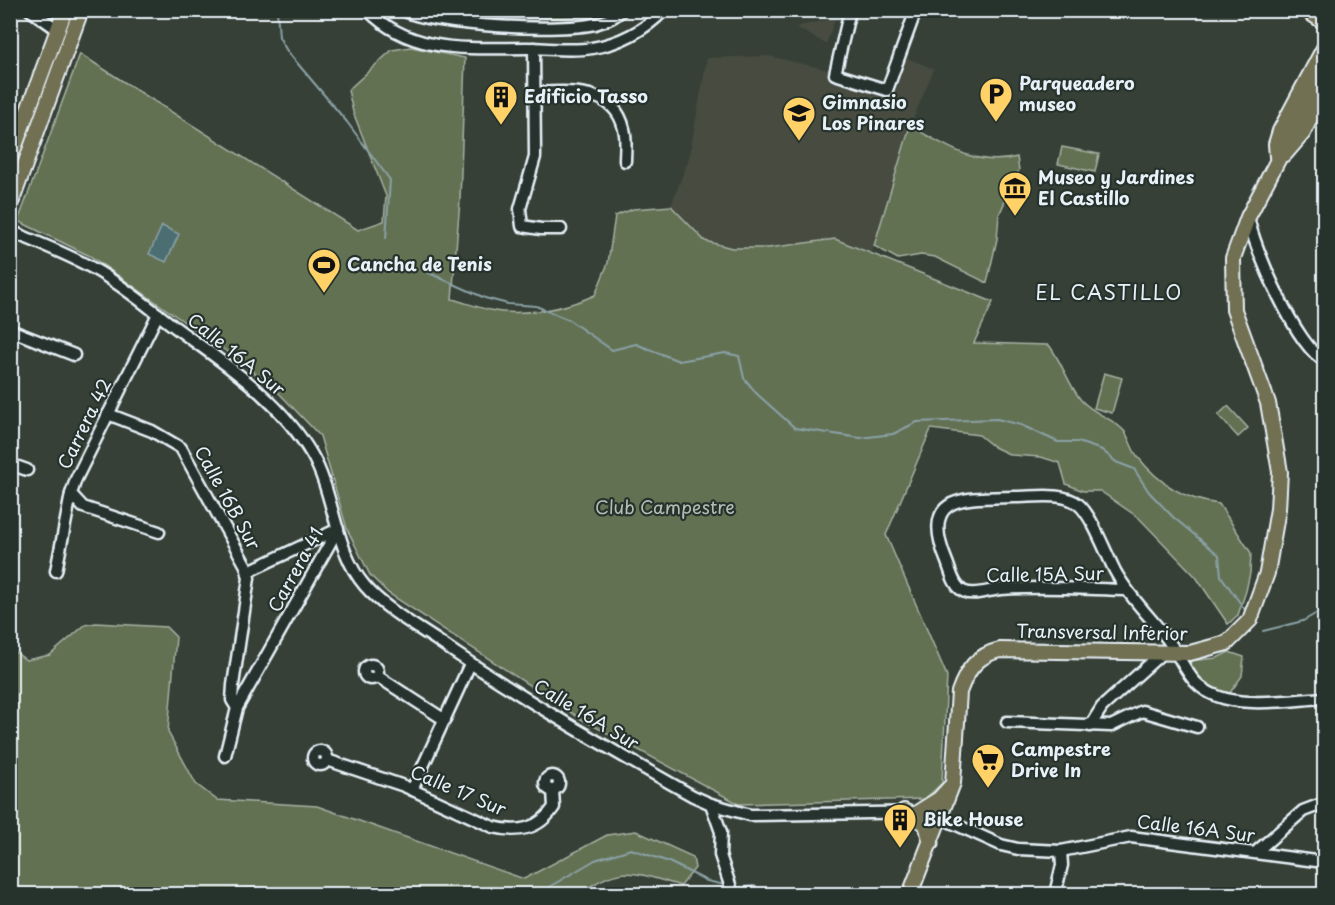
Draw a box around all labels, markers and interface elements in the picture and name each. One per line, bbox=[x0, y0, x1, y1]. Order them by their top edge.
place label: Parqueadero museo bbox=[1019, 69, 1135, 117]
parking icon: Parqueadero museo bbox=[978, 76, 1014, 123]
building icon: Edificio Tasso bbox=[483, 79, 519, 126]
place label: Edificio Tasso bbox=[524, 82, 648, 109]
place label: Gimnasio Los Pinares bbox=[822, 88, 924, 136]
school or university icon: Gimnasio Los Pinares bbox=[781, 95, 817, 142]
place label: Museo y Jardines El Castillo bbox=[1038, 163, 1195, 211]
museum icon: Museo y Jardines El Castillo bbox=[997, 170, 1033, 217]
sports icon: Cancha de Tenis bbox=[306, 247, 342, 294]
place label: Cancha de Tenis bbox=[347, 250, 492, 277]
district label: EL CASTILLO bbox=[1035, 277, 1183, 307]
street label: Calle 16A Sur bbox=[182, 306, 292, 402]
street label: Carrera 42 bbox=[50, 373, 117, 473]
street label: Calle 16B Sur bbox=[189, 440, 268, 555]
park label: Club Campestre bbox=[595, 493, 735, 520]
street label: Carrera 41 bbox=[260, 522, 329, 617]
street label: Calle 15A Sur bbox=[986, 559, 1105, 588]
street label: Transversal Inferior bbox=[1016, 617, 1189, 647]
street label: Calle 16A Sur bbox=[529, 672, 645, 756]
place label: Campestre Drive In bbox=[1011, 735, 1111, 783]
supermarket icon: Campestre Drive In bbox=[970, 742, 1006, 789]
street label: Calle 17 Sur bbox=[407, 757, 511, 822]
building icon: Bike House bbox=[882, 802, 918, 849]
place label: Bike House bbox=[923, 805, 1023, 832]
street label: Calle 16A Sur bbox=[1136, 807, 1257, 848]

